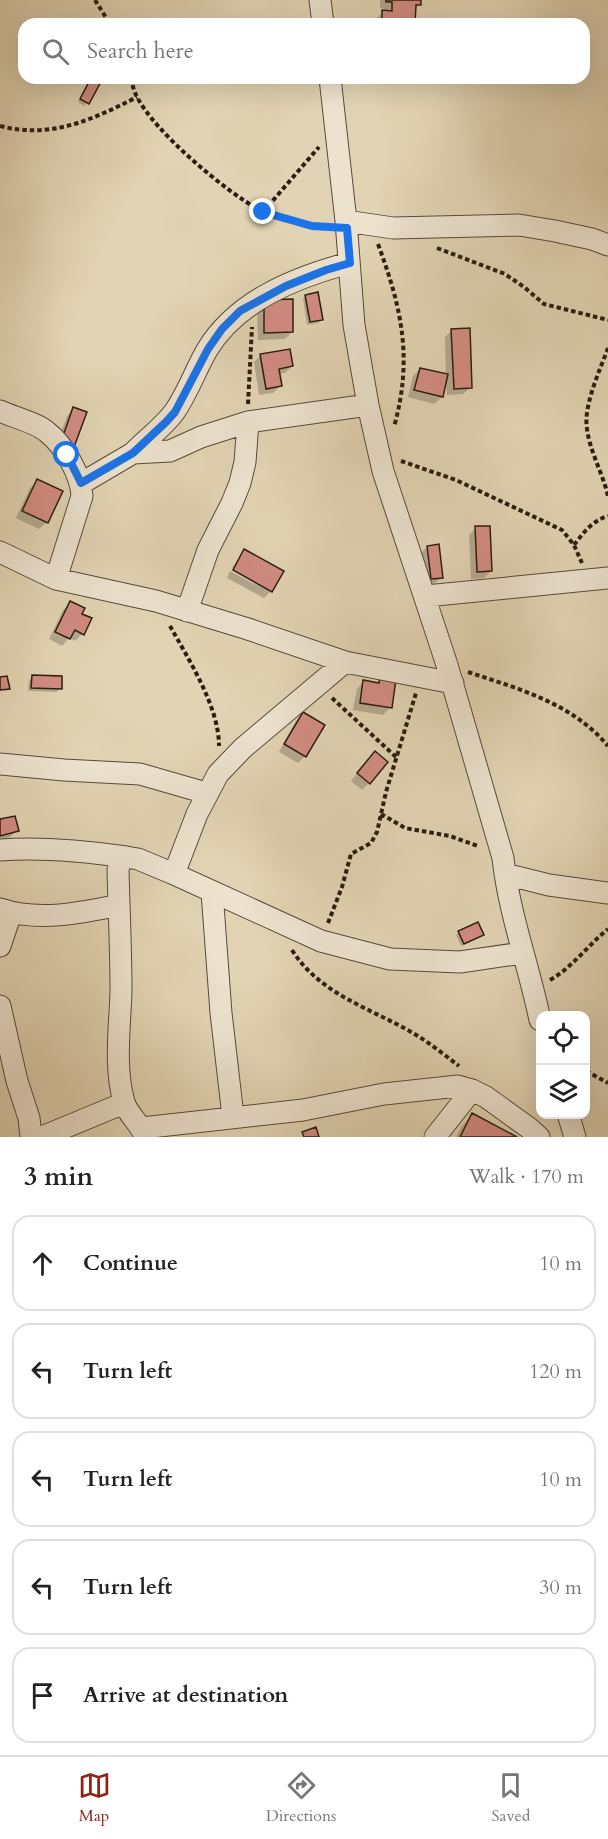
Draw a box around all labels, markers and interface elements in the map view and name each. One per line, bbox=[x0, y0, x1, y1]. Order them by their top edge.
search box bbox=[18, 18, 590, 84]
icon: search bbox=[39, 35, 72, 68]
text: Search here bbox=[87, 36, 194, 66]
route end bbox=[249, 198, 275, 224]
route start bbox=[53, 441, 79, 467]
map controls bbox=[536, 1011, 590, 1119]
button: locate bbox=[536, 1011, 590, 1065]
button: layers bbox=[536, 1065, 590, 1119]
text: 3 min bbox=[24, 1159, 93, 1194]
text: Walk · 170 m bbox=[469, 1163, 584, 1190]
icon: ahead bbox=[26, 1247, 59, 1280]
text: Continue bbox=[83, 1248, 178, 1278]
text: 10 m bbox=[539, 1250, 582, 1277]
icon: left bbox=[26, 1355, 59, 1388]
text: Turn left bbox=[83, 1356, 172, 1386]
text: 120 m bbox=[529, 1358, 582, 1385]
icon: left bbox=[26, 1463, 59, 1496]
text: Turn left bbox=[83, 1464, 172, 1494]
text: 10 m bbox=[539, 1466, 582, 1493]
icon: left bbox=[26, 1571, 59, 1604]
text: Turn left bbox=[83, 1572, 172, 1602]
text: 30 m bbox=[539, 1574, 582, 1601]
icon: arrive bbox=[26, 1679, 59, 1712]
text: Arrive at destination bbox=[83, 1680, 288, 1710]
tab: Map bbox=[78, 1769, 111, 1827]
tab: Directions bbox=[266, 1769, 336, 1827]
tab: Saved bbox=[492, 1769, 530, 1827]

